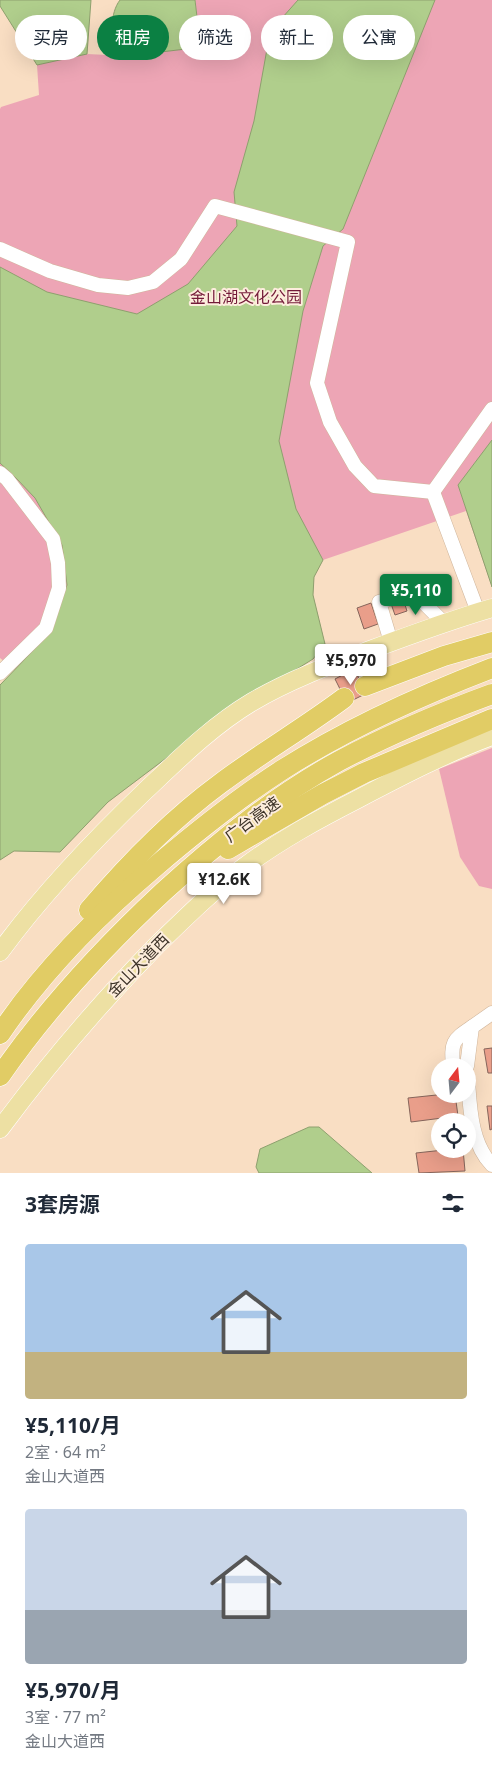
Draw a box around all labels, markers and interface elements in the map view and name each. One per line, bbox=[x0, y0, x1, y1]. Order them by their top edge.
chip: 买房 bbox=[15, 15, 87, 60]
chip: 租房 bbox=[97, 15, 169, 60]
chip: 筛选 bbox=[179, 15, 251, 60]
chip: 新上 bbox=[261, 15, 333, 60]
chip: 公寓 bbox=[343, 15, 415, 60]
park label: 金山湖文化公园 bbox=[190, 286, 302, 308]
pin: ¥5,110 bbox=[375, 574, 457, 616]
text: ¥5,110 bbox=[391, 579, 441, 601]
pin: ¥5,970 bbox=[310, 644, 392, 686]
text: ¥5,970 bbox=[326, 649, 376, 671]
street label: 广台高速 bbox=[220, 791, 284, 847]
pin: ¥12.6K bbox=[183, 862, 265, 905]
text: ¥12.6K bbox=[198, 868, 250, 890]
street label: 金山大道西 bbox=[102, 929, 174, 1001]
north arrow bbox=[431, 1058, 476, 1102]
map controls bbox=[431, 1058, 476, 1158]
button: locate bbox=[431, 1113, 476, 1158]
icon: filters bbox=[439, 1189, 467, 1217]
text: 3套房源 bbox=[25, 1190, 100, 1218]
icon: home bbox=[201, 1277, 291, 1367]
text: ¥5,110/月 bbox=[25, 1411, 121, 1439]
text: 2室 · 64 m² bbox=[25, 1441, 106, 1463]
text: 金山大道西 bbox=[25, 1465, 105, 1487]
icon: home bbox=[201, 1542, 291, 1632]
text: ¥5,970/月 bbox=[25, 1676, 121, 1704]
text: 3室 · 77 m² bbox=[25, 1706, 106, 1728]
text: 金山大道西 bbox=[25, 1730, 105, 1752]

